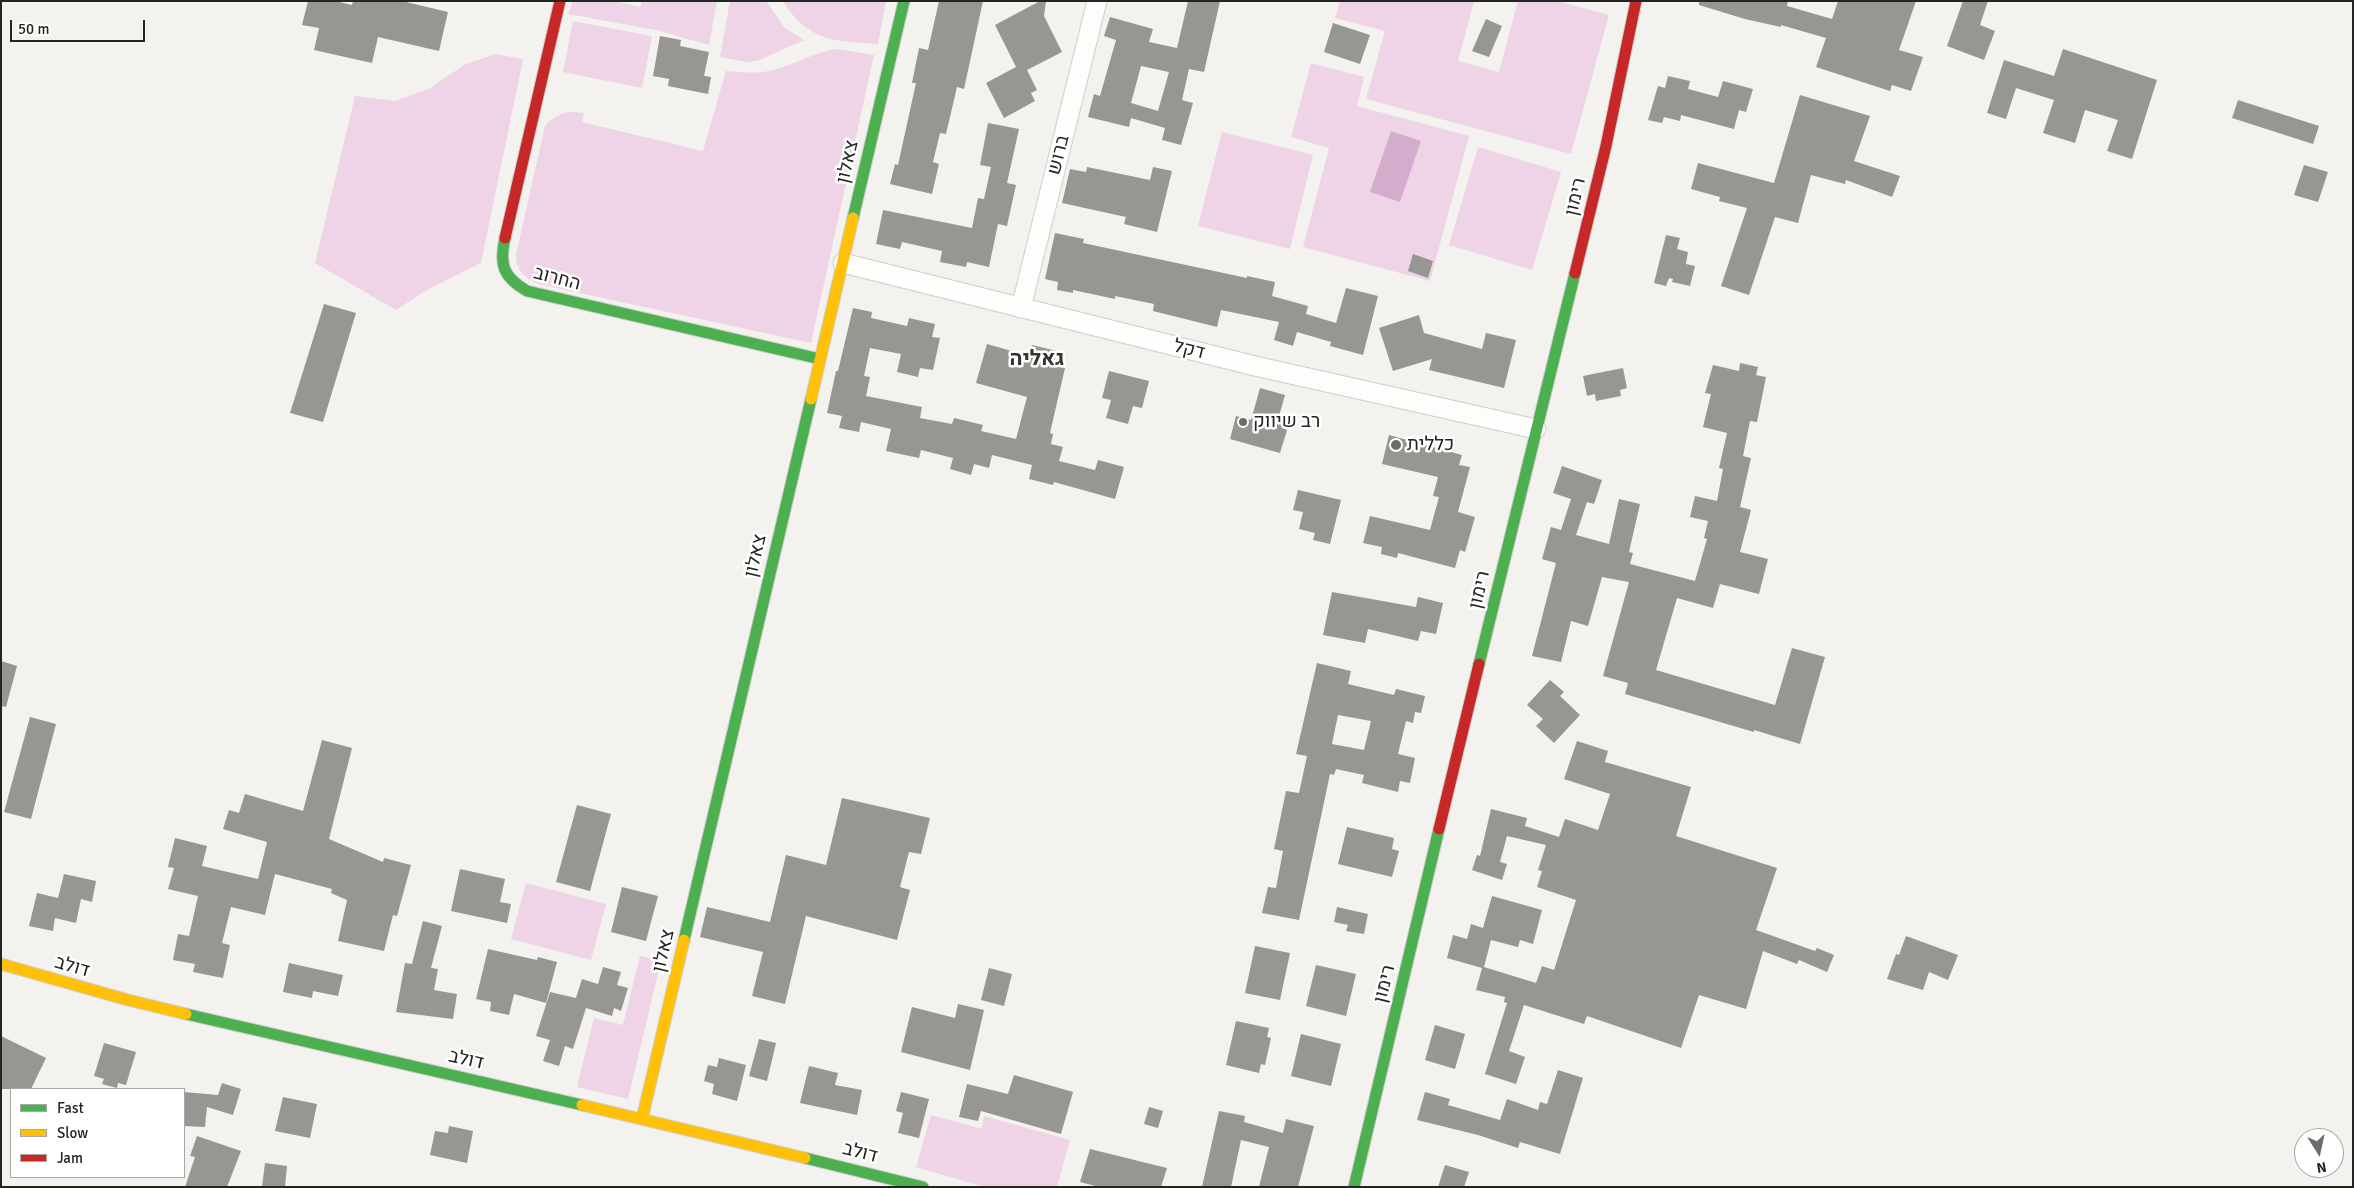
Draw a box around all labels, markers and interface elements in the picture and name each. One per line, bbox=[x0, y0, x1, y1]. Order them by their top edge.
scale bar bbox=[12, 10, 148, 42]
text: 50 m bbox=[18, 20, 49, 38]
street label: ברוש bbox=[1043, 133, 1075, 177]
street label: צאלון bbox=[832, 138, 864, 186]
street label: רימון bbox=[1561, 176, 1591, 218]
street label: החרוב bbox=[531, 262, 583, 296]
street label: דקל bbox=[1171, 335, 1207, 365]
district label: גאליה bbox=[1010, 346, 1064, 372]
place label: רב שיווק bbox=[1253, 411, 1320, 433]
marker: רב שיווק bbox=[1237, 416, 1249, 428]
place label: כללית bbox=[1407, 434, 1454, 456]
marker: כללית bbox=[1389, 438, 1403, 452]
street label: צאלון bbox=[740, 532, 772, 580]
street label: רימון bbox=[1465, 569, 1495, 611]
street label: צאלון bbox=[648, 927, 680, 975]
street label: דולב bbox=[52, 951, 92, 983]
street label: רימון bbox=[1369, 963, 1401, 1005]
street label: דולב bbox=[446, 1045, 486, 1075]
legend bbox=[10, 1088, 185, 1178]
text: Fast bbox=[57, 1099, 84, 1117]
text: Slow bbox=[57, 1124, 88, 1142]
north arrow bbox=[2294, 1128, 2344, 1178]
street label: דולב bbox=[840, 1138, 880, 1168]
text: Jam bbox=[57, 1149, 83, 1167]
text: N bbox=[2315, 1158, 2328, 1176]

